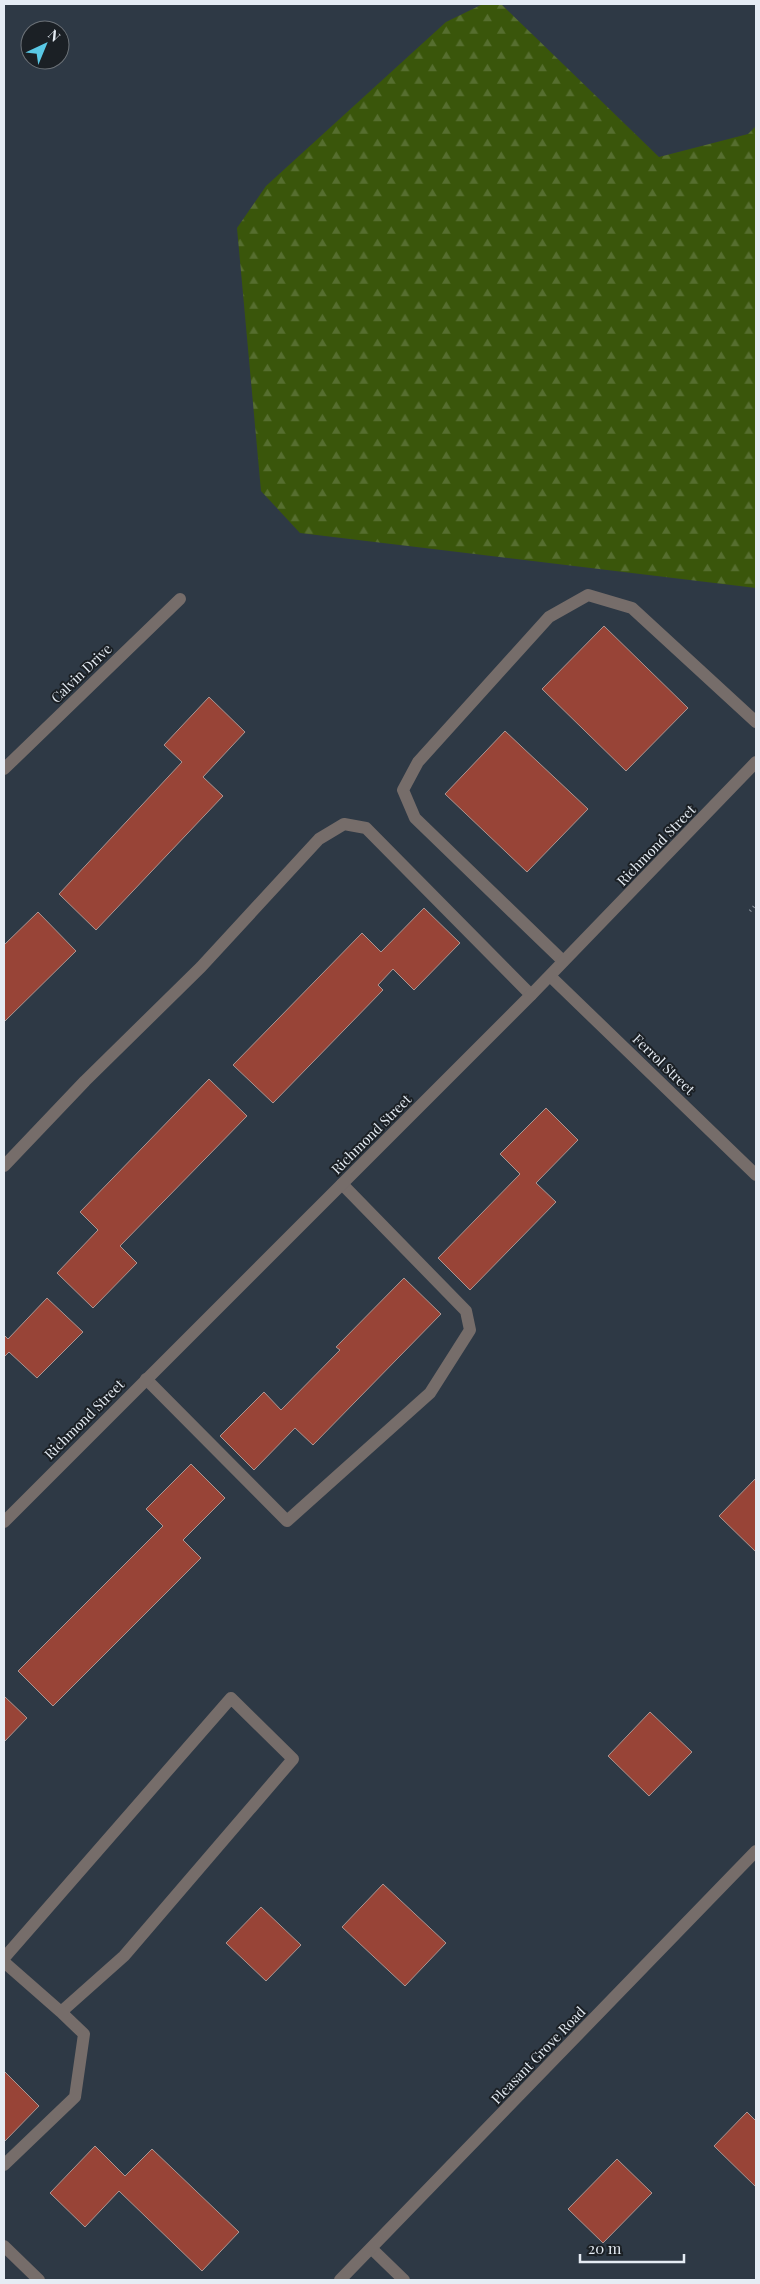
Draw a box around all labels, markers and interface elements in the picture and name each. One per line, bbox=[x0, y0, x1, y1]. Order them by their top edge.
north arrow bbox=[20, 20, 70, 70]
text: N bbox=[44, 25, 65, 46]
street label: Calvin Drive bbox=[46, 639, 116, 707]
street label: Richmond Street bbox=[612, 800, 700, 890]
street label: Ferrol Street bbox=[629, 1030, 700, 1099]
street label: Richmond Street bbox=[327, 1089, 416, 1178]
street label: Richmond Street bbox=[40, 1374, 129, 1463]
street label: Pleasant Grove Road bbox=[487, 2002, 589, 2108]
scale bar bbox=[580, 2232, 684, 2264]
text: 20 m bbox=[588, 2238, 622, 2258]

